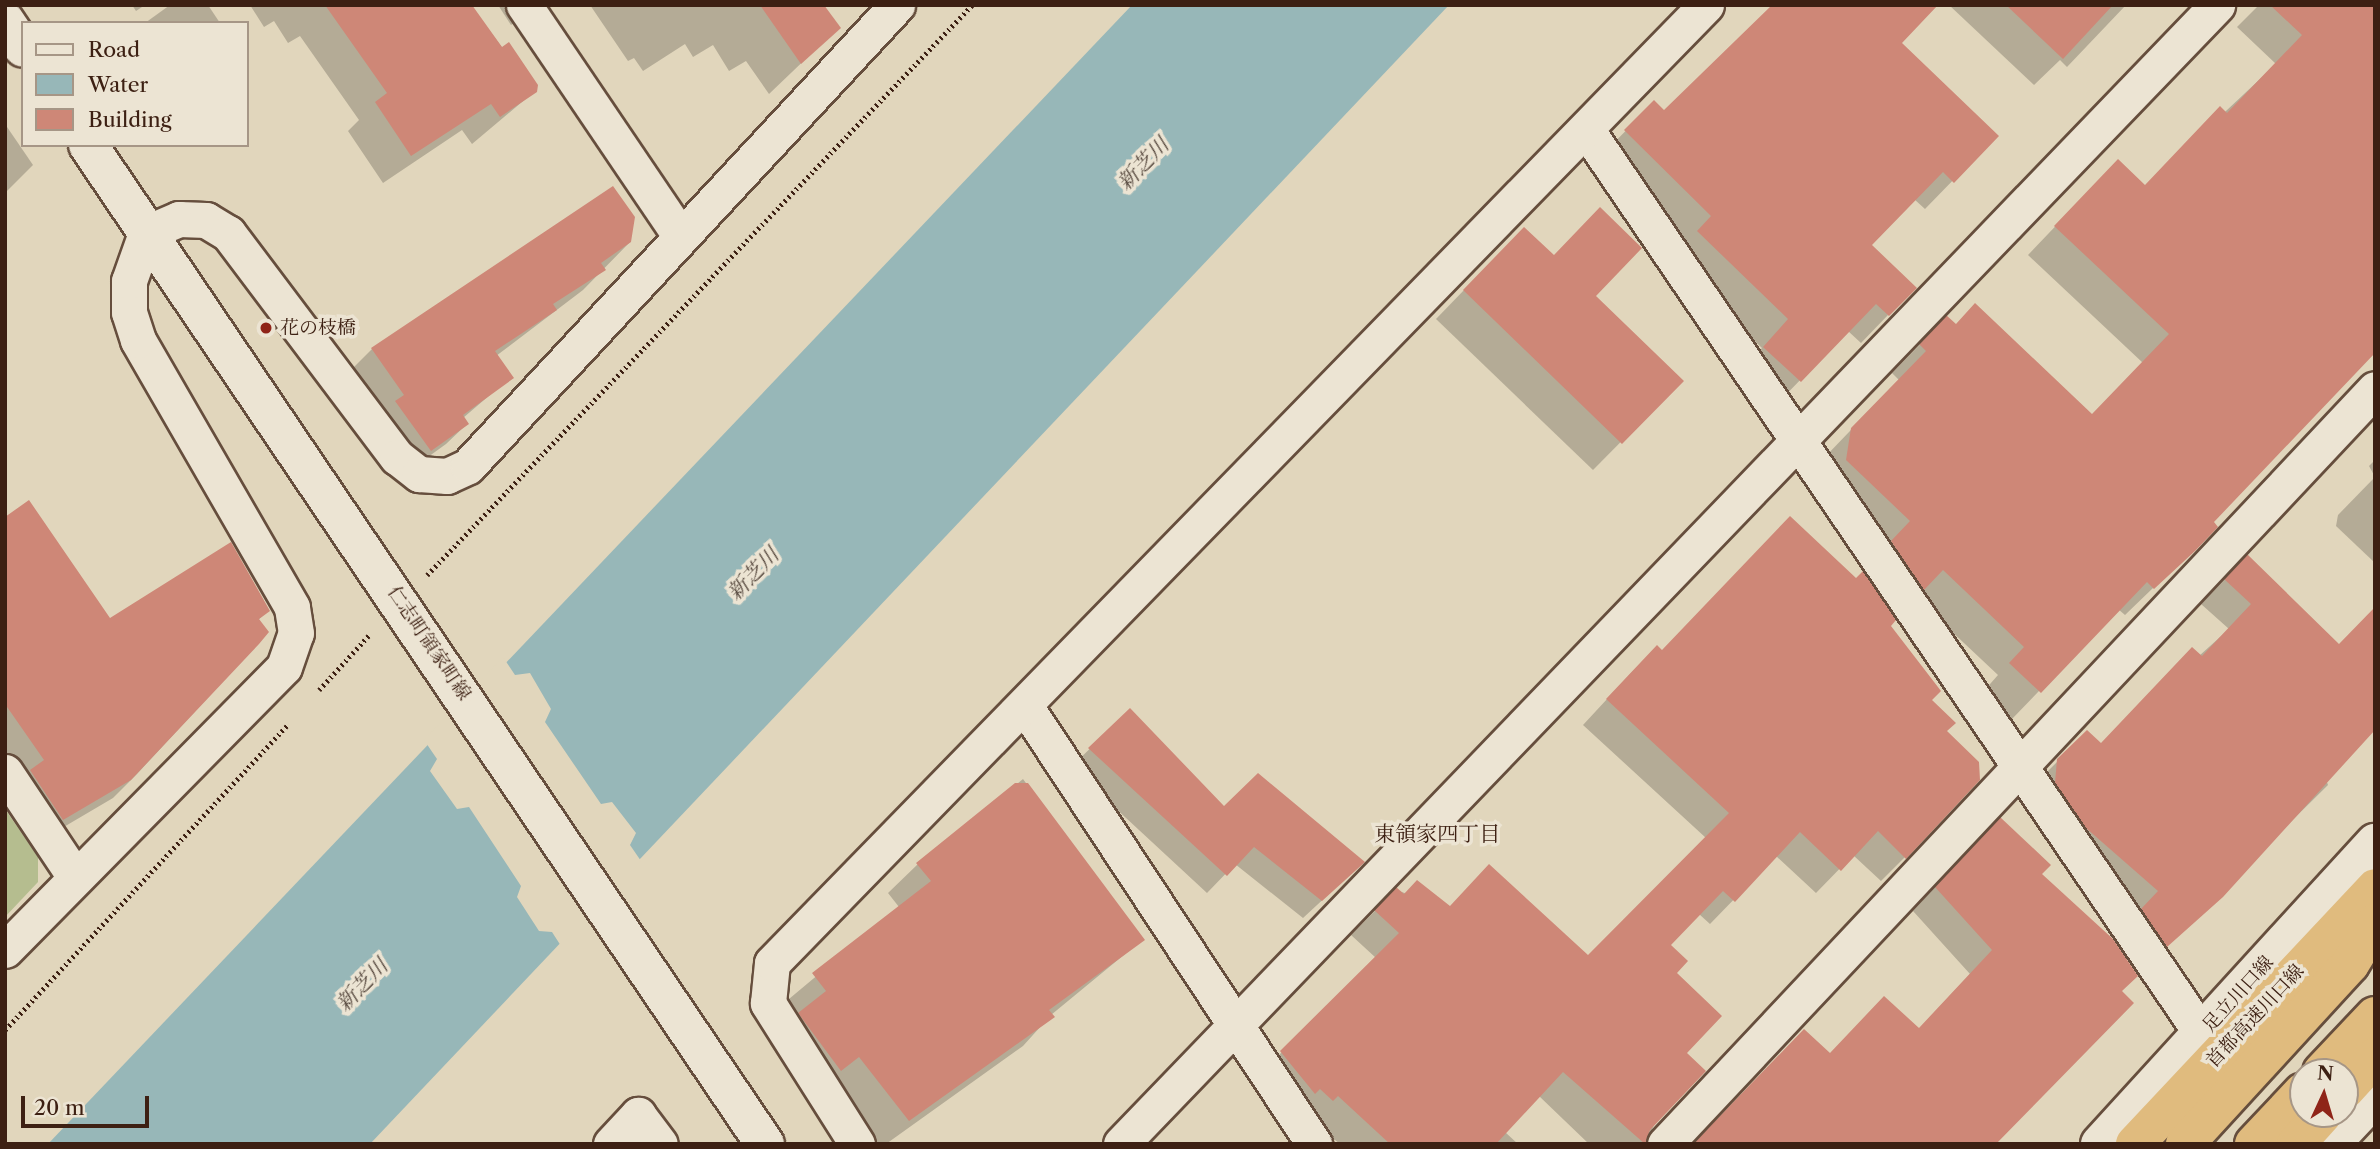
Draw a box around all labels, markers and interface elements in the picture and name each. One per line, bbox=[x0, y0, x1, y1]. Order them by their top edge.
legend bbox=[21, 21, 248, 147]
text: Road bbox=[88, 37, 140, 62]
text: Water bbox=[88, 72, 148, 97]
text: Building bbox=[88, 107, 172, 132]
water label: 新芝川 bbox=[1112, 133, 1174, 195]
place label: 花の枝橋 bbox=[280, 317, 356, 339]
marker: 花の枝橋 bbox=[258, 320, 274, 336]
water label: 新芝川 bbox=[722, 543, 784, 605]
street label: 仁志町領家町線 bbox=[382, 581, 476, 705]
district label: 東領家四丁目 bbox=[1374, 821, 1500, 847]
street label: 足立川口線 bbox=[2198, 951, 2278, 1037]
water label: 新芝川 bbox=[331, 954, 393, 1016]
street label: 首都高速川口線 bbox=[2201, 960, 2309, 1072]
north arrow bbox=[2289, 1058, 2359, 1128]
text: N bbox=[2316, 1061, 2334, 1086]
scale bar bbox=[24, 1082, 152, 1126]
text: 20 m bbox=[34, 1095, 85, 1120]

